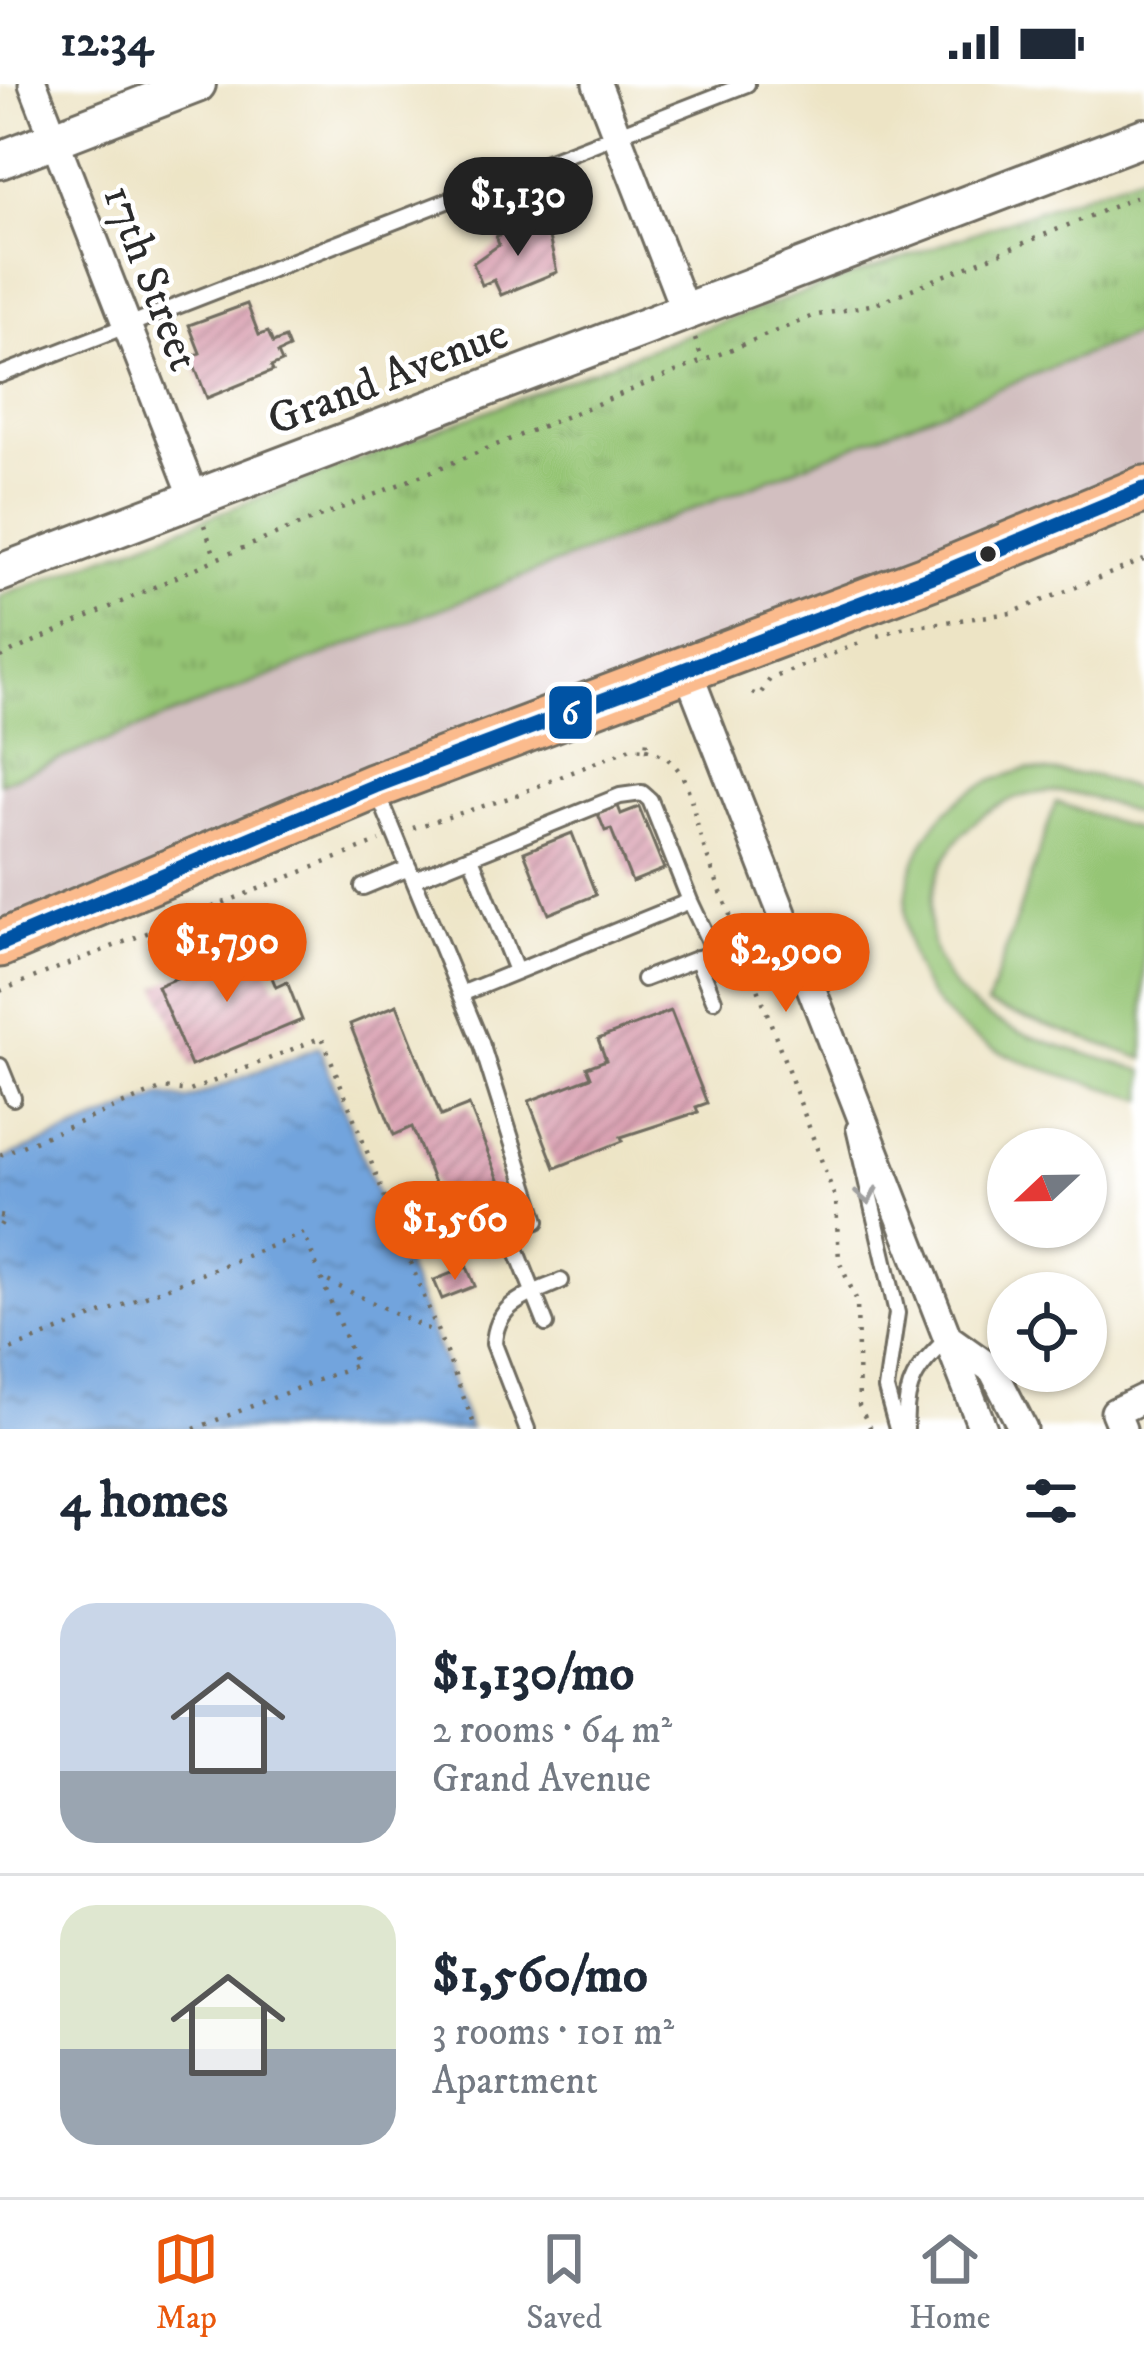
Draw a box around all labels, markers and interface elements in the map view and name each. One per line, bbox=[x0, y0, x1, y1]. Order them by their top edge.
text: 12:34 bbox=[60, 14, 153, 70]
pin: $1,130 bbox=[420, 157, 616, 259]
text: $1,130 bbox=[470, 171, 566, 220]
street label: 17th Street bbox=[89, 177, 211, 379]
street label: Grand Avenue bbox=[260, 306, 516, 449]
unlabelled marker bbox=[977, 543, 999, 565]
line badge: 6 bbox=[547, 684, 594, 741]
text: 6 bbox=[561, 694, 580, 735]
pin: $1,790 bbox=[129, 903, 325, 1005]
pin: $2,900 bbox=[688, 913, 884, 1015]
text: $1,790 bbox=[175, 917, 279, 966]
text: $2,900 bbox=[730, 927, 842, 976]
north arrow bbox=[987, 1128, 1107, 1248]
map controls bbox=[987, 1128, 1107, 1392]
pin: $1,560 bbox=[357, 1181, 553, 1283]
one-way arrow bbox=[854, 1186, 879, 1206]
text: $1,560 bbox=[402, 1195, 508, 1244]
button: locate bbox=[987, 1272, 1107, 1392]
icon: filters bbox=[1018, 1468, 1084, 1534]
text: 4 homes bbox=[60, 1469, 228, 1533]
text: $1,130/mo bbox=[432, 1642, 634, 1706]
icon: home bbox=[156, 1651, 300, 1795]
text: 2 rooms · 64 m² bbox=[432, 1706, 672, 1755]
text: Grand Avenue bbox=[432, 1755, 651, 1804]
text: $1,560/mo bbox=[432, 1944, 648, 2008]
icon: home bbox=[156, 1953, 300, 2097]
text: 3 rooms · 101 m² bbox=[432, 2008, 674, 2057]
text: Apartment bbox=[432, 2057, 598, 2106]
tab: Map bbox=[153, 2226, 219, 2339]
tab: Saved bbox=[526, 2226, 602, 2339]
tab: Home bbox=[909, 2226, 991, 2339]

